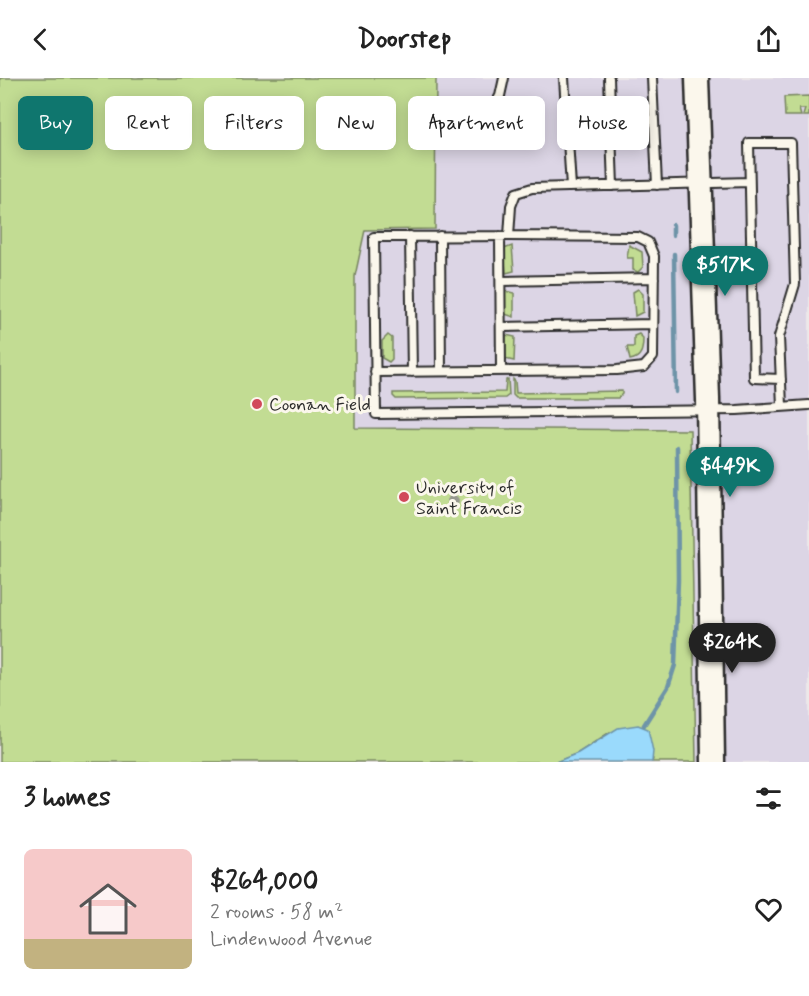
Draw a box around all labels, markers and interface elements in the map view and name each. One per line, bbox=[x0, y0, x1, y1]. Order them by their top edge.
text: Doorstep bbox=[357, 22, 452, 57]
icon: back bbox=[24, 23, 57, 56]
icon: share bbox=[752, 23, 785, 56]
chip: Buy bbox=[18, 96, 93, 150]
chip: Rent bbox=[105, 96, 192, 150]
chip: Filters bbox=[204, 96, 304, 150]
chip: New bbox=[316, 96, 396, 150]
chip: Apartment bbox=[408, 96, 545, 150]
chip: House bbox=[557, 96, 649, 150]
pin: $517K bbox=[683, 246, 767, 297]
text: $517K bbox=[696, 252, 754, 279]
place label: Coonan Field bbox=[269, 393, 371, 417]
marker: Coonan Field bbox=[250, 397, 264, 411]
pin: $449K bbox=[688, 447, 772, 498]
text: $449K bbox=[700, 453, 760, 480]
place label: University of Saint Francis bbox=[416, 476, 522, 521]
marker: University of Saint Francis bbox=[397, 490, 411, 504]
pin: $264K bbox=[690, 623, 774, 674]
text: $264K bbox=[703, 629, 761, 656]
text: 3 homes bbox=[24, 781, 111, 815]
icon: filters bbox=[752, 782, 785, 815]
text: $264,000 bbox=[210, 865, 318, 899]
icon: home bbox=[72, 873, 144, 945]
icon: heart bbox=[752, 893, 785, 926]
text: 2 rooms · 58 m² bbox=[210, 899, 343, 926]
text: Lindenwood Avenue bbox=[210, 926, 372, 953]

